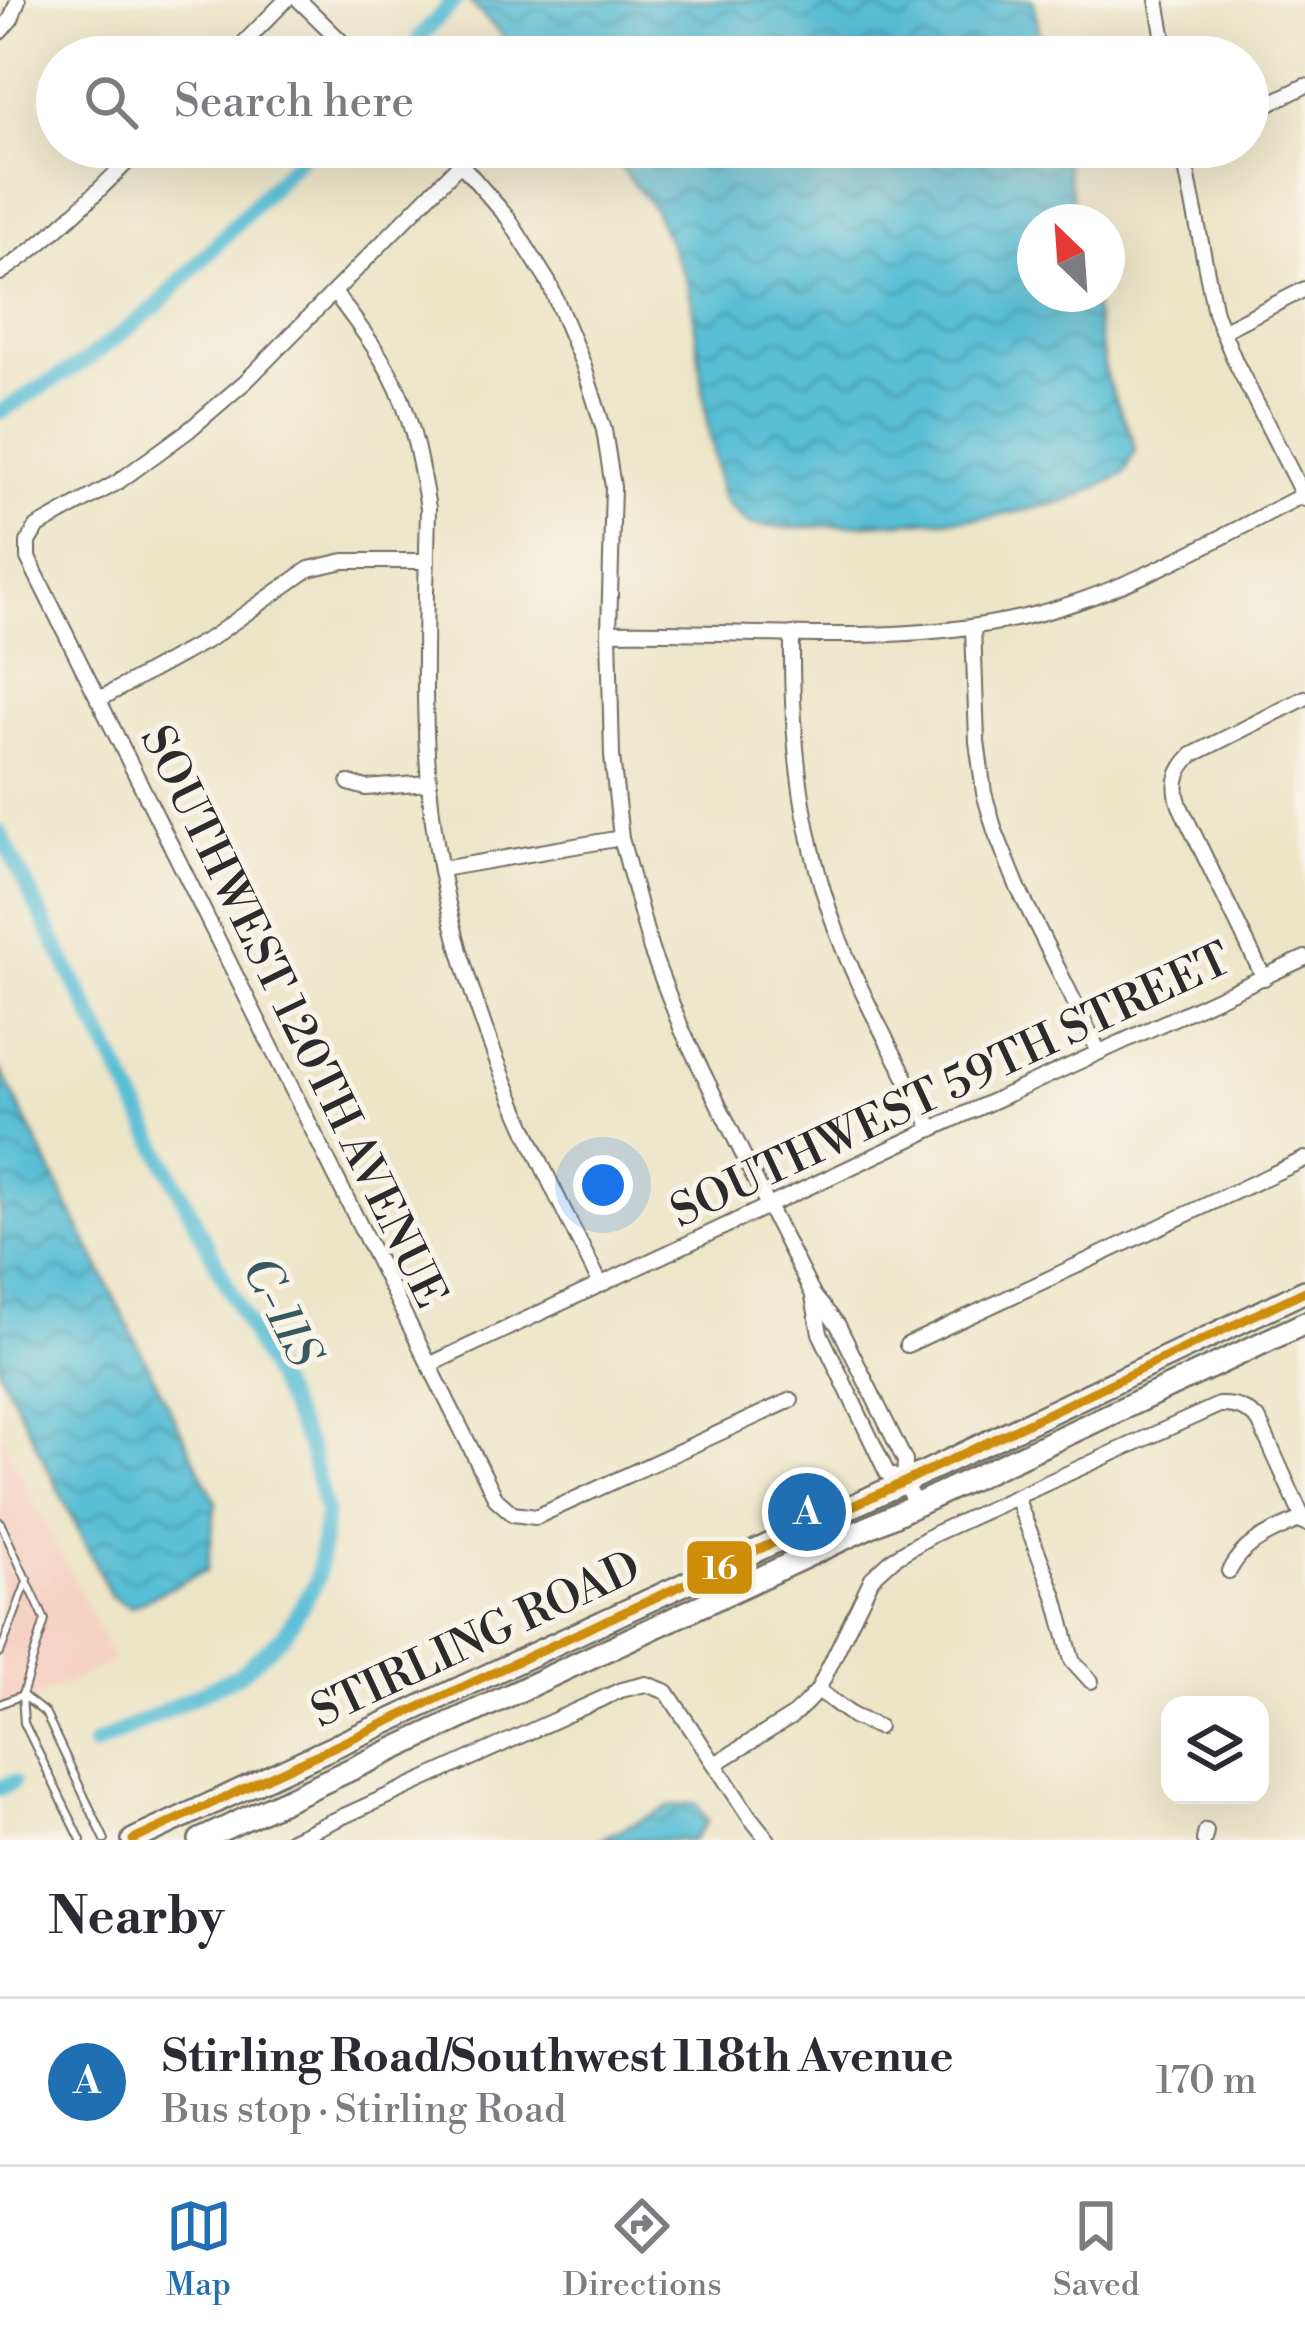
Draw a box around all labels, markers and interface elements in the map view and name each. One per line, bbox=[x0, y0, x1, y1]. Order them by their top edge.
search box bbox=[36, 36, 1269, 168]
icon: search bbox=[78, 69, 144, 135]
text: Search here bbox=[174, 74, 414, 131]
north arrow bbox=[1017, 204, 1125, 312]
street label: SOUTHWEST 120TH AVENUE bbox=[127, 717, 459, 1317]
street label: SOUTHWEST 59TH STREET bbox=[662, 931, 1240, 1241]
your location bbox=[573, 1155, 633, 1215]
water label: C-11S bbox=[227, 1247, 334, 1378]
pin: A bbox=[768, 1467, 846, 1557]
street label: STIRLING ROAD bbox=[302, 1539, 650, 1741]
line badge: 16 bbox=[685, 1539, 754, 1596]
text: 16 bbox=[702, 1549, 738, 1590]
map controls bbox=[1161, 1696, 1269, 1804]
button: layers bbox=[1161, 1696, 1269, 1804]
text: Nearby bbox=[48, 1886, 224, 1950]
text: Stirling Road/Southwest 118th Avenue bbox=[162, 2029, 953, 2086]
text: A bbox=[73, 2057, 101, 2106]
text: 170 m bbox=[1155, 2057, 1257, 2106]
text: Bus stop · Stirling Road bbox=[162, 2086, 566, 2135]
tab: Map bbox=[166, 2193, 232, 2306]
tab: Directions bbox=[563, 2193, 722, 2306]
tab: Saved bbox=[1053, 2193, 1139, 2306]

